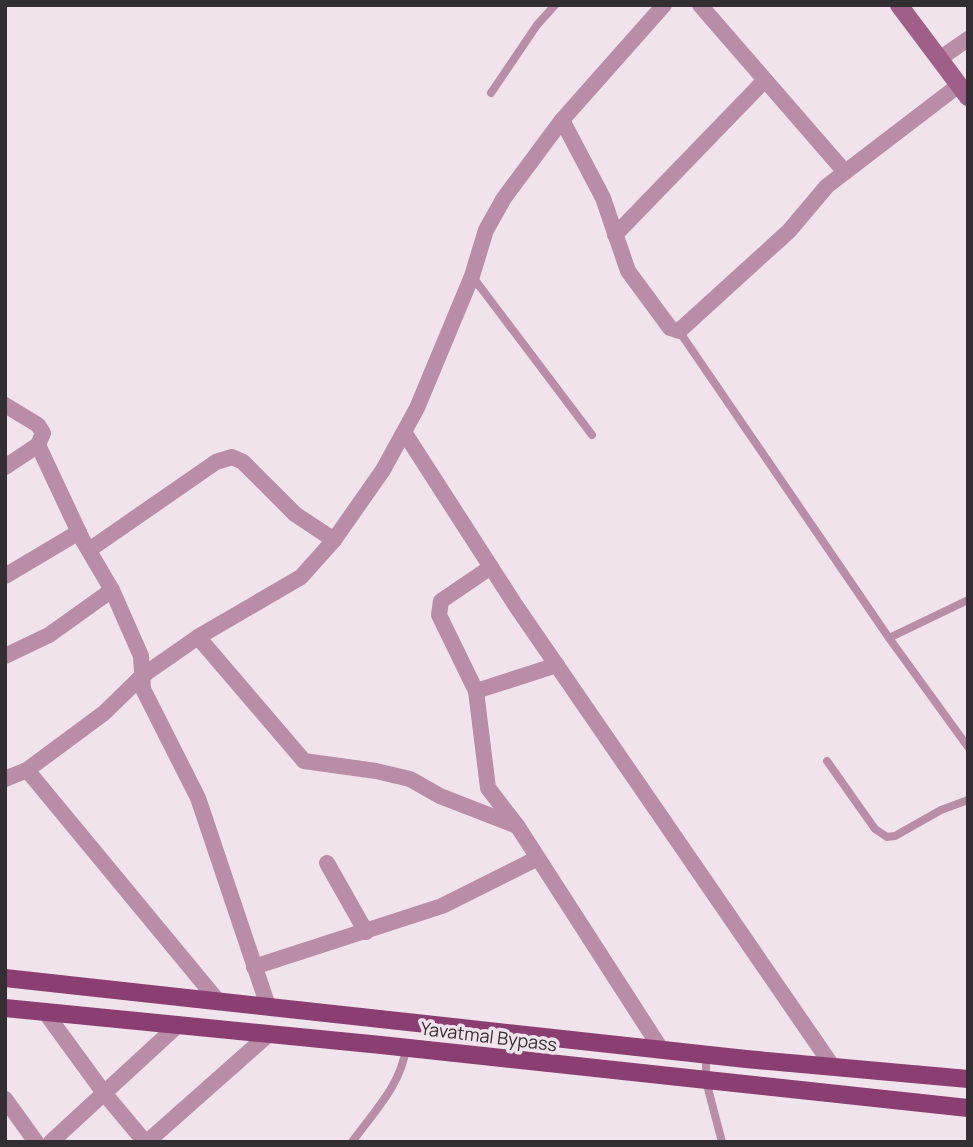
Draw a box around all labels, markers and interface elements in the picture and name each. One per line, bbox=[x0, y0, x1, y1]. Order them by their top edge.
street label: Yavatmal Bypass bbox=[419, 1016, 559, 1056]

